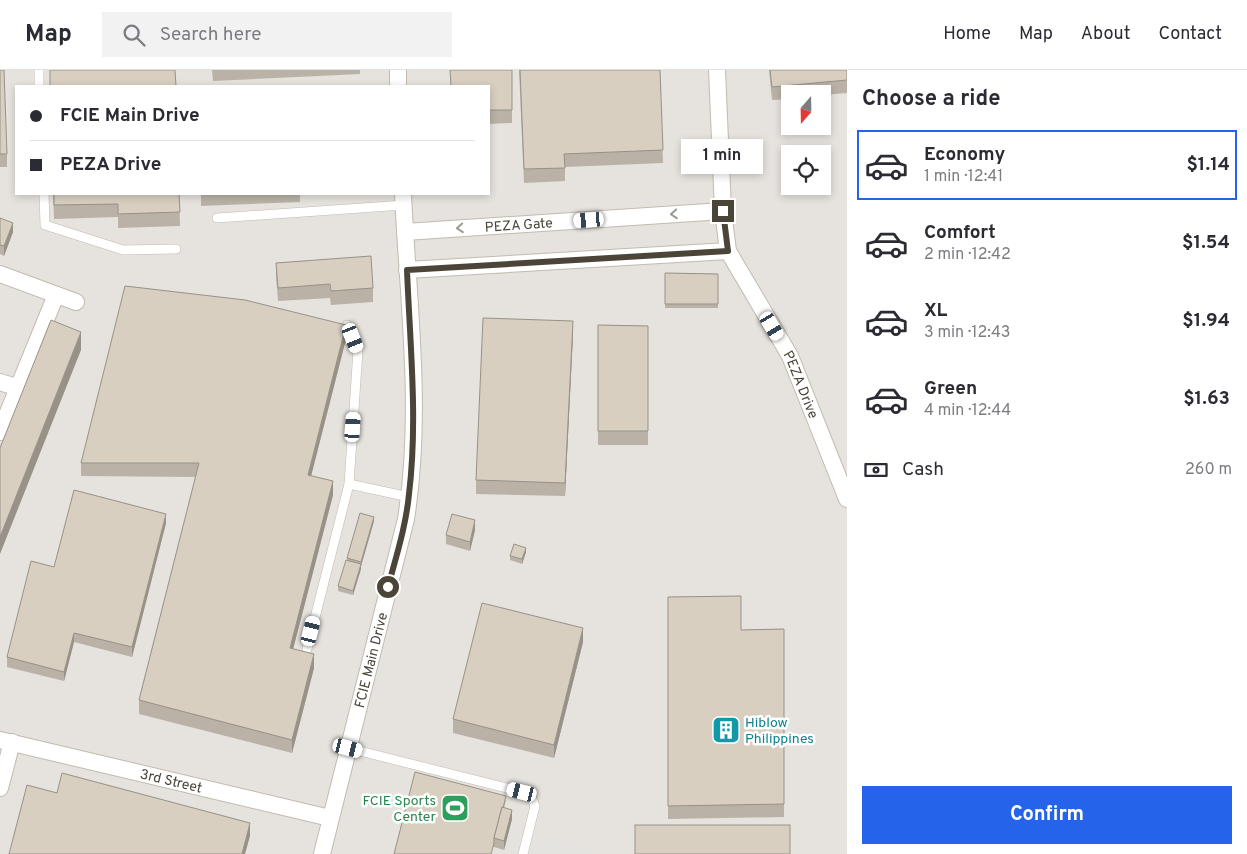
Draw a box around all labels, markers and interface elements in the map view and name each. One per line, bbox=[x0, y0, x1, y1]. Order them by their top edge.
search box bbox=[102, 12, 452, 57]
text: Map bbox=[25, 20, 72, 50]
icon: search bbox=[120, 21, 148, 49]
text: Search here bbox=[160, 23, 261, 47]
text: Home bbox=[943, 23, 991, 46]
text: Map bbox=[1019, 23, 1053, 46]
text: About bbox=[1081, 23, 1130, 46]
text: Contact bbox=[1158, 23, 1222, 46]
north arrow bbox=[781, 85, 831, 135]
map controls bbox=[781, 85, 831, 195]
text: Choose a ride bbox=[862, 86, 1000, 113]
text: FCIE Main Drive bbox=[60, 104, 200, 128]
callout: 1 min bbox=[682, 138, 764, 174]
icon: car bbox=[864, 143, 909, 188]
text: Economy bbox=[924, 143, 1005, 167]
button: locate bbox=[781, 145, 831, 195]
text: 1 min bbox=[703, 146, 741, 166]
text: PEZA Drive bbox=[60, 153, 161, 177]
text: $1.14 bbox=[1186, 153, 1230, 177]
text: 1 min · 12:41 bbox=[924, 167, 1003, 187]
route end bbox=[712, 200, 734, 222]
one-way arrow bbox=[670, 209, 678, 220]
car bbox=[573, 211, 604, 229]
street label: PEZA Gate bbox=[484, 215, 553, 237]
icon: car bbox=[864, 221, 909, 266]
text: Comfort bbox=[924, 221, 996, 245]
one-way arrow bbox=[455, 223, 463, 234]
text: $1.54 bbox=[1182, 231, 1230, 255]
text: 2 min · 12:42 bbox=[924, 245, 1011, 265]
icon: car bbox=[864, 299, 909, 344]
text: XL bbox=[924, 299, 947, 323]
car bbox=[757, 309, 786, 343]
text: $1.94 bbox=[1182, 309, 1230, 333]
car bbox=[340, 321, 365, 355]
text: 3 min · 12:43 bbox=[924, 323, 1010, 343]
street label: PEZA Drive bbox=[779, 348, 821, 421]
icon: car bbox=[864, 377, 909, 422]
text: Green bbox=[924, 377, 977, 401]
text: $1.63 bbox=[1183, 387, 1230, 411]
text: 4 min · 12:44 bbox=[924, 401, 1011, 421]
car bbox=[344, 412, 361, 442]
icon: cash bbox=[862, 456, 890, 484]
text: Cash bbox=[902, 458, 944, 482]
text: 260 m bbox=[1185, 460, 1232, 480]
route start bbox=[377, 576, 399, 598]
street label: FCIE Main Drive bbox=[352, 611, 392, 710]
car bbox=[300, 615, 321, 647]
building icon: Hiblow Philippines bbox=[711, 715, 741, 745]
place label: Hiblow Philippines bbox=[745, 715, 814, 748]
car bbox=[331, 737, 364, 759]
street label: 3rd Street bbox=[138, 766, 204, 797]
car bbox=[505, 781, 538, 803]
button: Confirm bbox=[862, 786, 1232, 844]
place label: FCIE Sports Center bbox=[362, 793, 437, 826]
sports icon: FCIE Sports Center bbox=[440, 793, 470, 823]

